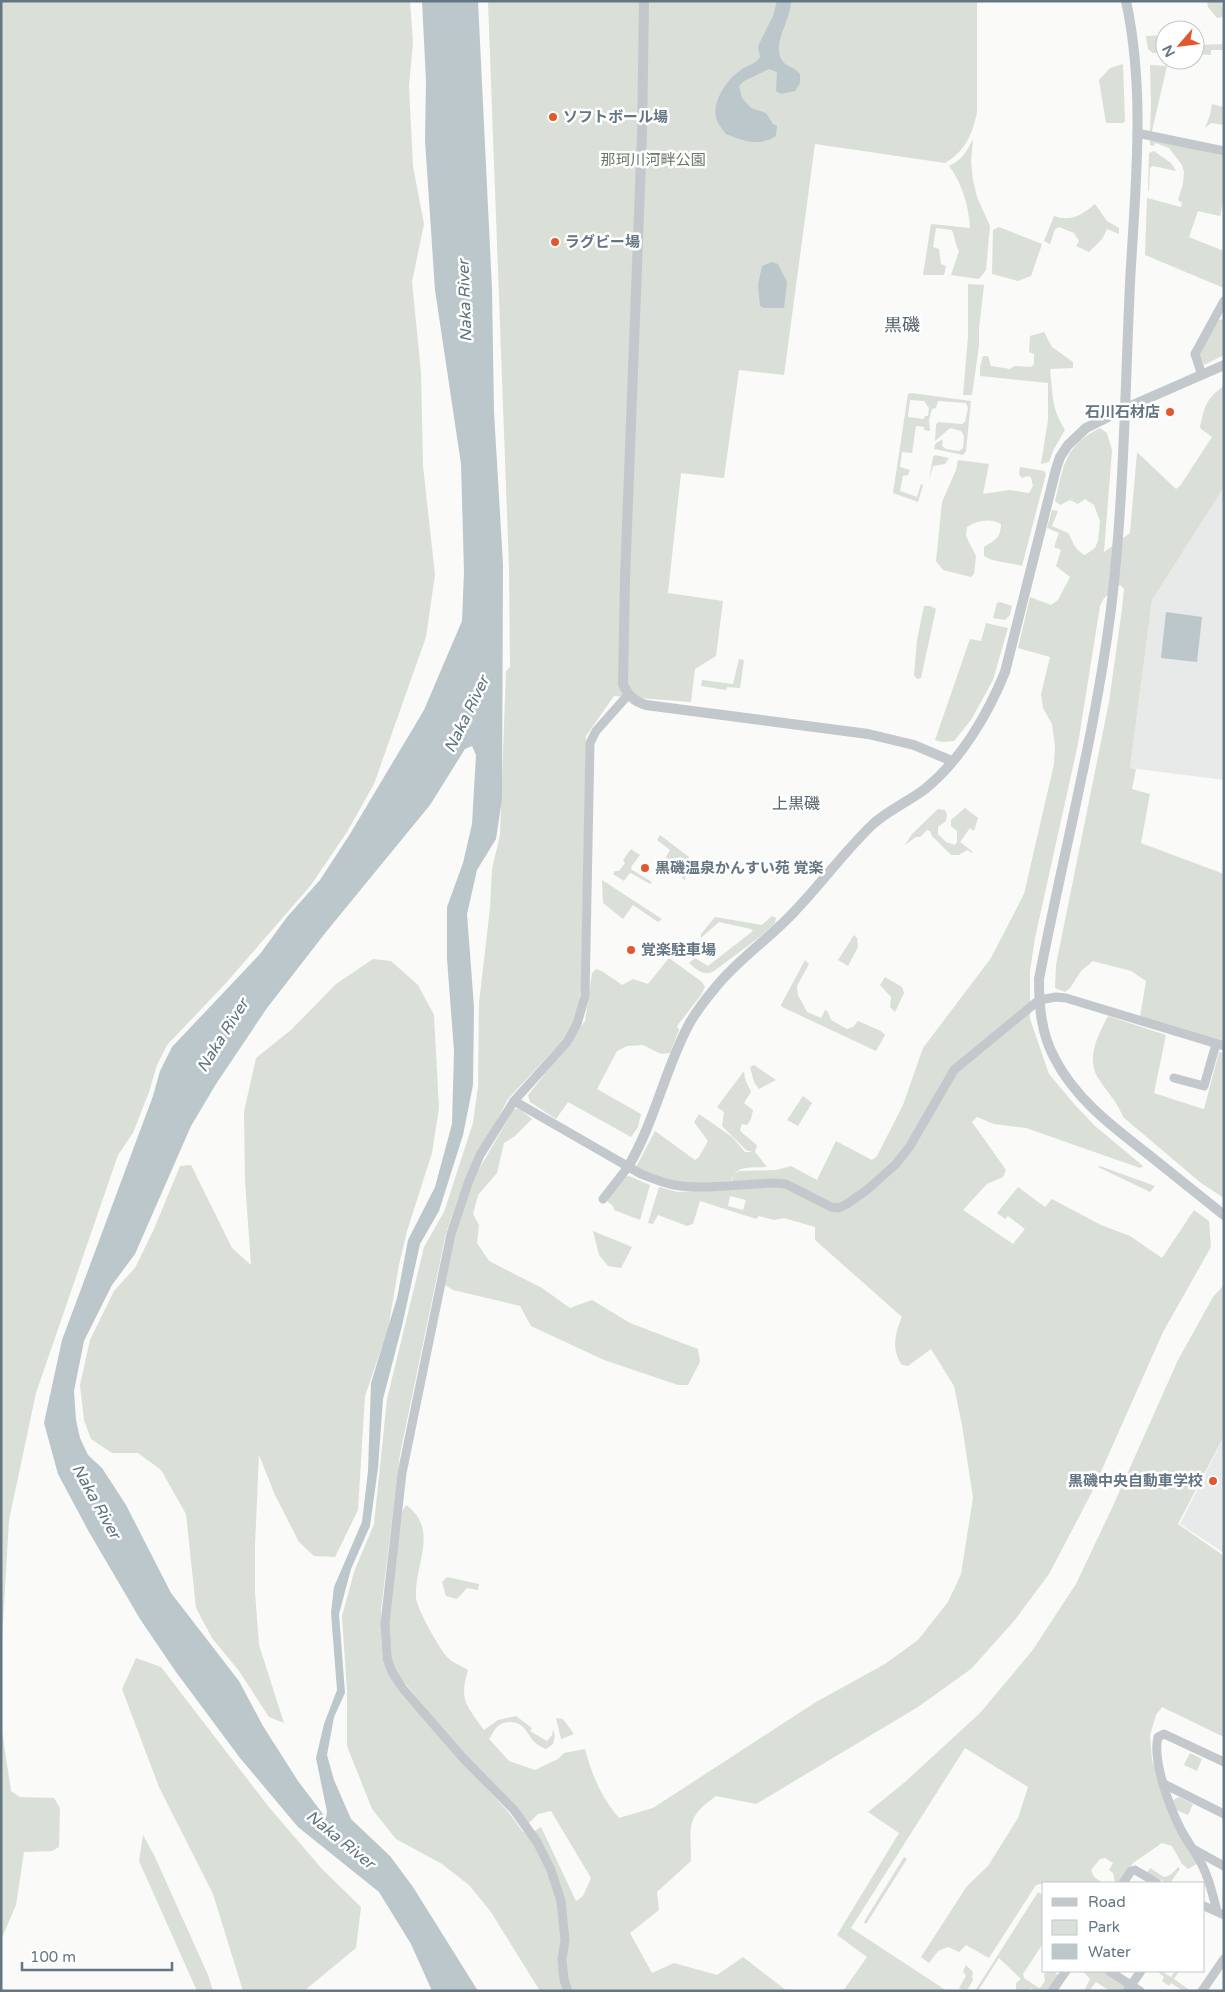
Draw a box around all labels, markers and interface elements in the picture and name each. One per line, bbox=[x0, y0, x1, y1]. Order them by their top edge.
north arrow bbox=[1155, 20, 1205, 70]
text: N bbox=[1159, 42, 1179, 60]
place label: ソフトボール場 bbox=[563, 108, 668, 126]
marker: ソフトボール場 bbox=[547, 111, 559, 123]
park label: 那珂川河畔公園 bbox=[600, 151, 706, 169]
place label: ラグビー場 bbox=[565, 233, 640, 251]
marker: ラグビー場 bbox=[549, 236, 561, 248]
water label: Naka River bbox=[454, 258, 476, 343]
district label: 黒磯 bbox=[884, 314, 920, 336]
place label: 石川石材店 bbox=[1085, 403, 1160, 421]
marker: 石川石材店 bbox=[1164, 406, 1176, 418]
water label: Naka River bbox=[440, 671, 495, 756]
district label: 上黒磯 bbox=[772, 794, 820, 814]
place label: 黒磯温泉かんすい苑 覚楽 bbox=[655, 859, 824, 877]
marker: 黒磯温泉かんすい苑 覚楽 bbox=[639, 862, 651, 874]
place label: 覚楽駐車場 bbox=[641, 941, 716, 959]
marker: 覚楽駐車場 bbox=[625, 944, 637, 956]
water label: Naka River bbox=[193, 994, 254, 1076]
water label: Naka River bbox=[67, 1461, 126, 1544]
place label: 黒磯中央自動車学校 bbox=[1068, 1472, 1203, 1490]
marker: 黒磯中央自動車学校 bbox=[1207, 1475, 1219, 1487]
water label: Naka River bbox=[302, 1806, 380, 1875]
legend bbox=[1042, 1882, 1205, 1972]
text: Road bbox=[1088, 1893, 1126, 1911]
text: Park bbox=[1088, 1918, 1120, 1936]
scale bar bbox=[22, 1940, 172, 1972]
text: Water bbox=[1088, 1943, 1131, 1961]
text: 100 m bbox=[30, 1948, 76, 1966]

